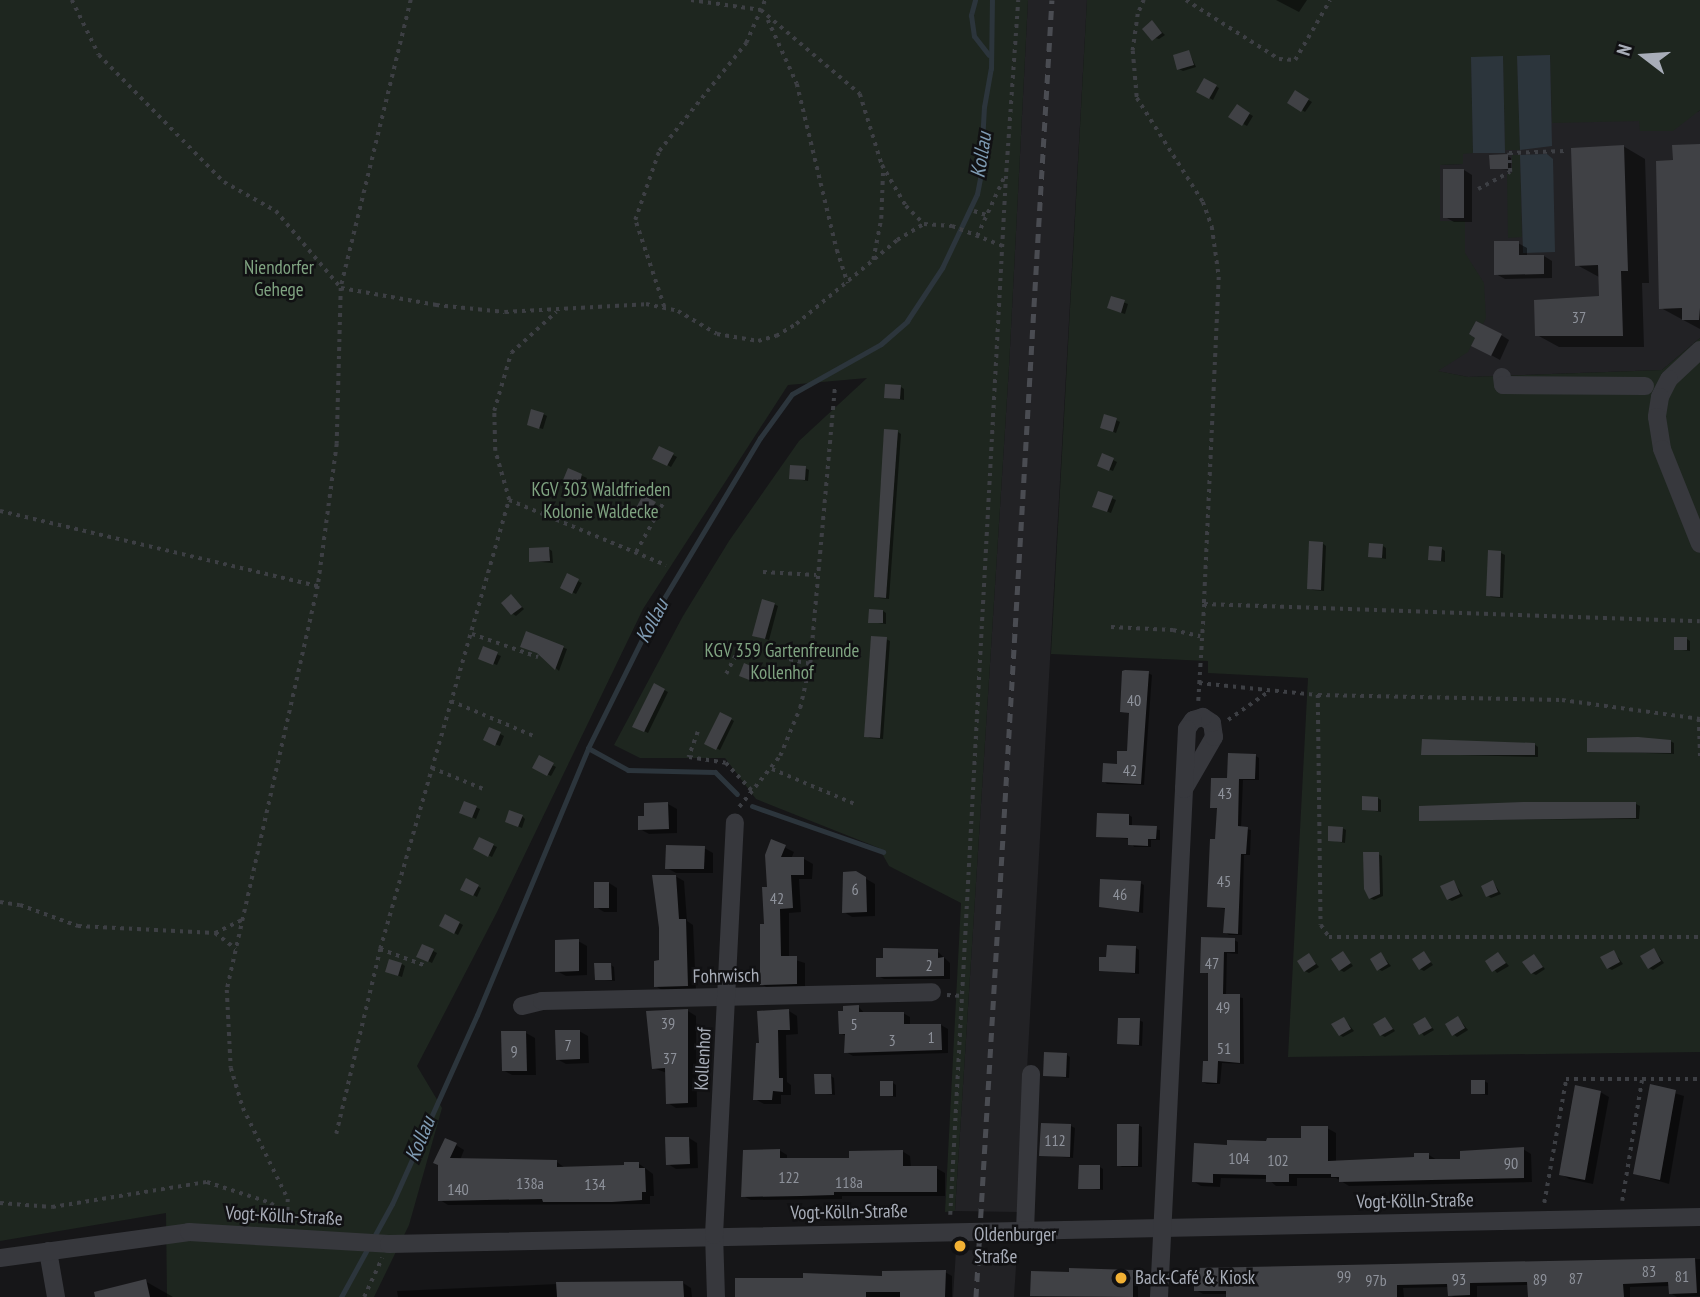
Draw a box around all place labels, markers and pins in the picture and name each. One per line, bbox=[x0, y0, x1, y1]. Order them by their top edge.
place label: Oldenburger Straße bbox=[974, 1224, 1056, 1268]
marker: Oldenburger Straße bbox=[952, 1238, 968, 1254]
place label: Back-Café & Kiosk bbox=[1135, 1267, 1255, 1289]
marker: Back-Café & Kiosk bbox=[1113, 1270, 1129, 1286]

